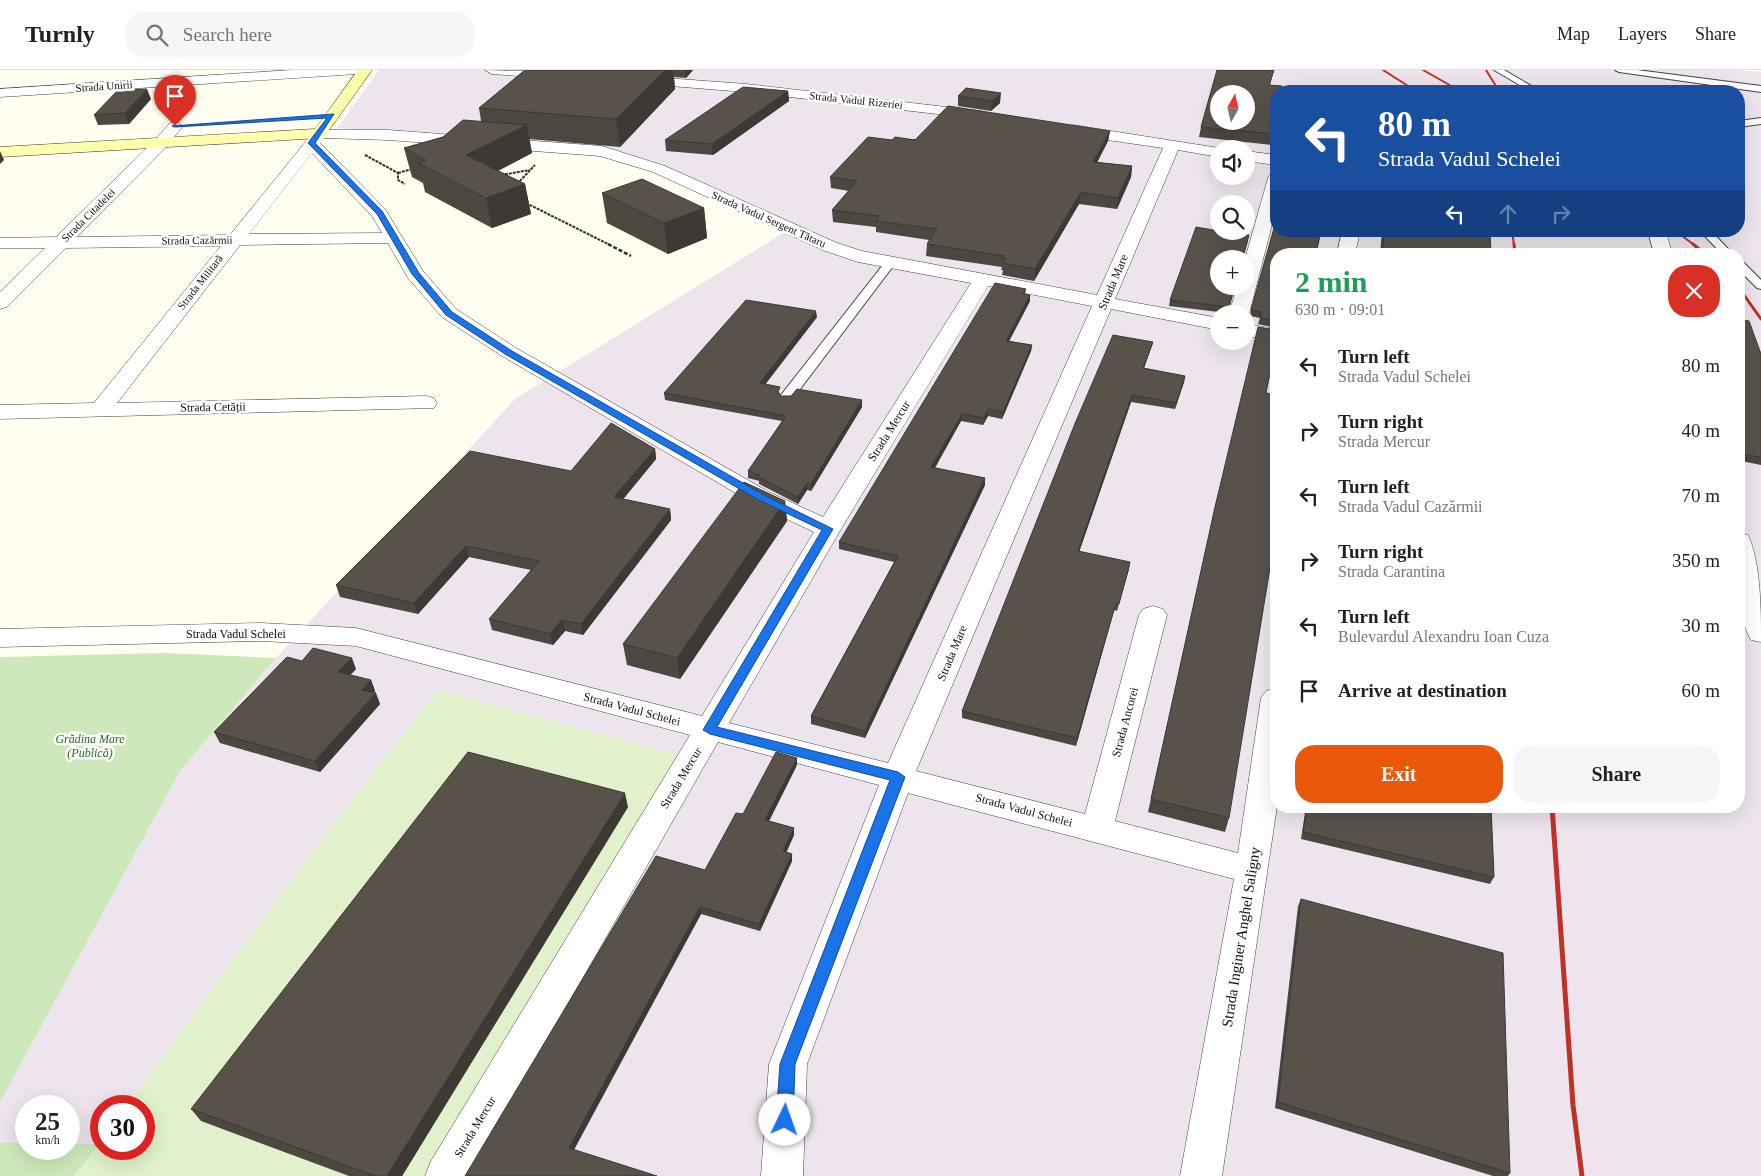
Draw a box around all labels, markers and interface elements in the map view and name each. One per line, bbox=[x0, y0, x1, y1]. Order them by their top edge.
search box bbox=[125, 12, 475, 57]
text: Turnly bbox=[25, 21, 95, 47]
icon: search bbox=[143, 21, 171, 49]
text: Search here bbox=[183, 24, 272, 45]
text: Map bbox=[1557, 24, 1590, 44]
text: Layers bbox=[1618, 24, 1667, 44]
text: Share bbox=[1695, 24, 1736, 44]
pin bbox=[154, 75, 196, 126]
street label: Strada Unirii bbox=[75, 78, 133, 94]
icon: arrive bbox=[161, 82, 189, 110]
north arrow bbox=[1210, 85, 1255, 130]
map controls bbox=[1210, 85, 1255, 350]
street label: Strada Vadul Rizeriei bbox=[809, 89, 903, 111]
icon: left bbox=[1295, 105, 1360, 170]
text: 80 m bbox=[1378, 105, 1451, 144]
button: sound bbox=[1210, 140, 1255, 185]
text: Strada Vadul Schelei bbox=[1378, 146, 1561, 171]
street label: Strada Citadelei bbox=[59, 186, 117, 244]
street label: Strada Vadul Sergent Tătaru bbox=[710, 188, 828, 250]
button: search bbox=[1210, 195, 1255, 240]
icon: left bbox=[1441, 200, 1469, 228]
icon: ahead bbox=[1494, 200, 1522, 228]
icon: right bbox=[1547, 200, 1575, 228]
street label: Strada Cazărmii bbox=[161, 233, 233, 247]
button: + bbox=[1210, 250, 1255, 295]
street label: Strada Militară bbox=[175, 252, 225, 312]
street label: Strada Mare bbox=[1095, 252, 1131, 312]
text: 2 min bbox=[1295, 265, 1368, 298]
button: close bbox=[1668, 265, 1720, 317]
text: 630 m · 09:01 bbox=[1295, 301, 1385, 318]
button: − bbox=[1210, 305, 1255, 350]
text: Turn left bbox=[1338, 346, 1410, 367]
icon: left bbox=[1295, 352, 1323, 380]
text: 80 m bbox=[1681, 355, 1720, 376]
text: Strada Vadul Schelei bbox=[1338, 368, 1471, 385]
street label: Strada Mercur bbox=[865, 398, 913, 464]
street label: Strada Cetății bbox=[180, 399, 247, 415]
text: Turn right bbox=[1338, 411, 1423, 432]
icon: right bbox=[1295, 417, 1323, 445]
text: 40 m bbox=[1681, 420, 1720, 441]
text: Strada Mercur bbox=[1338, 433, 1430, 450]
text: Turn left bbox=[1338, 476, 1410, 497]
icon: left bbox=[1295, 482, 1323, 510]
text: 70 m bbox=[1681, 485, 1720, 506]
text: Strada Vadul Cazărmii bbox=[1338, 498, 1483, 515]
text: Turn right bbox=[1338, 541, 1423, 562]
icon: right bbox=[1295, 547, 1323, 575]
text: 350 m bbox=[1672, 550, 1720, 571]
text: Strada Carantina bbox=[1338, 563, 1445, 580]
text: Turn left bbox=[1338, 606, 1410, 627]
icon: left bbox=[1295, 612, 1323, 640]
text: 30 m bbox=[1681, 615, 1720, 636]
street label: Strada Mare bbox=[934, 623, 970, 683]
street label: Strada Vadul Schelei bbox=[186, 627, 287, 641]
text: Bulevardul Alexandru Ioan Cuza bbox=[1338, 628, 1549, 645]
icon: arrive bbox=[1295, 677, 1323, 705]
text: Arrive at destination bbox=[1338, 680, 1507, 701]
text: 60 m bbox=[1681, 680, 1720, 701]
street label: Strada Ancorei bbox=[1109, 685, 1141, 758]
street label: Strada Vadul Schelei bbox=[582, 689, 683, 729]
park label: Grădina Mare (Publică) bbox=[55, 732, 125, 760]
street label: Strada Mercur bbox=[657, 745, 705, 811]
button: Exit bbox=[1295, 745, 1503, 803]
button: Share bbox=[1513, 745, 1720, 803]
street label: Strada Vadul Schelei bbox=[974, 790, 1075, 830]
street label: Strada Inginer Anghel Saligny bbox=[1219, 845, 1263, 1028]
position arrow bbox=[758, 1093, 810, 1145]
street label: Strada Mercur bbox=[451, 1094, 499, 1160]
speed limit sign: 30 bbox=[90, 1095, 155, 1160]
text: 25 bbox=[35, 1108, 60, 1135]
text: km/h bbox=[35, 1133, 60, 1147]

